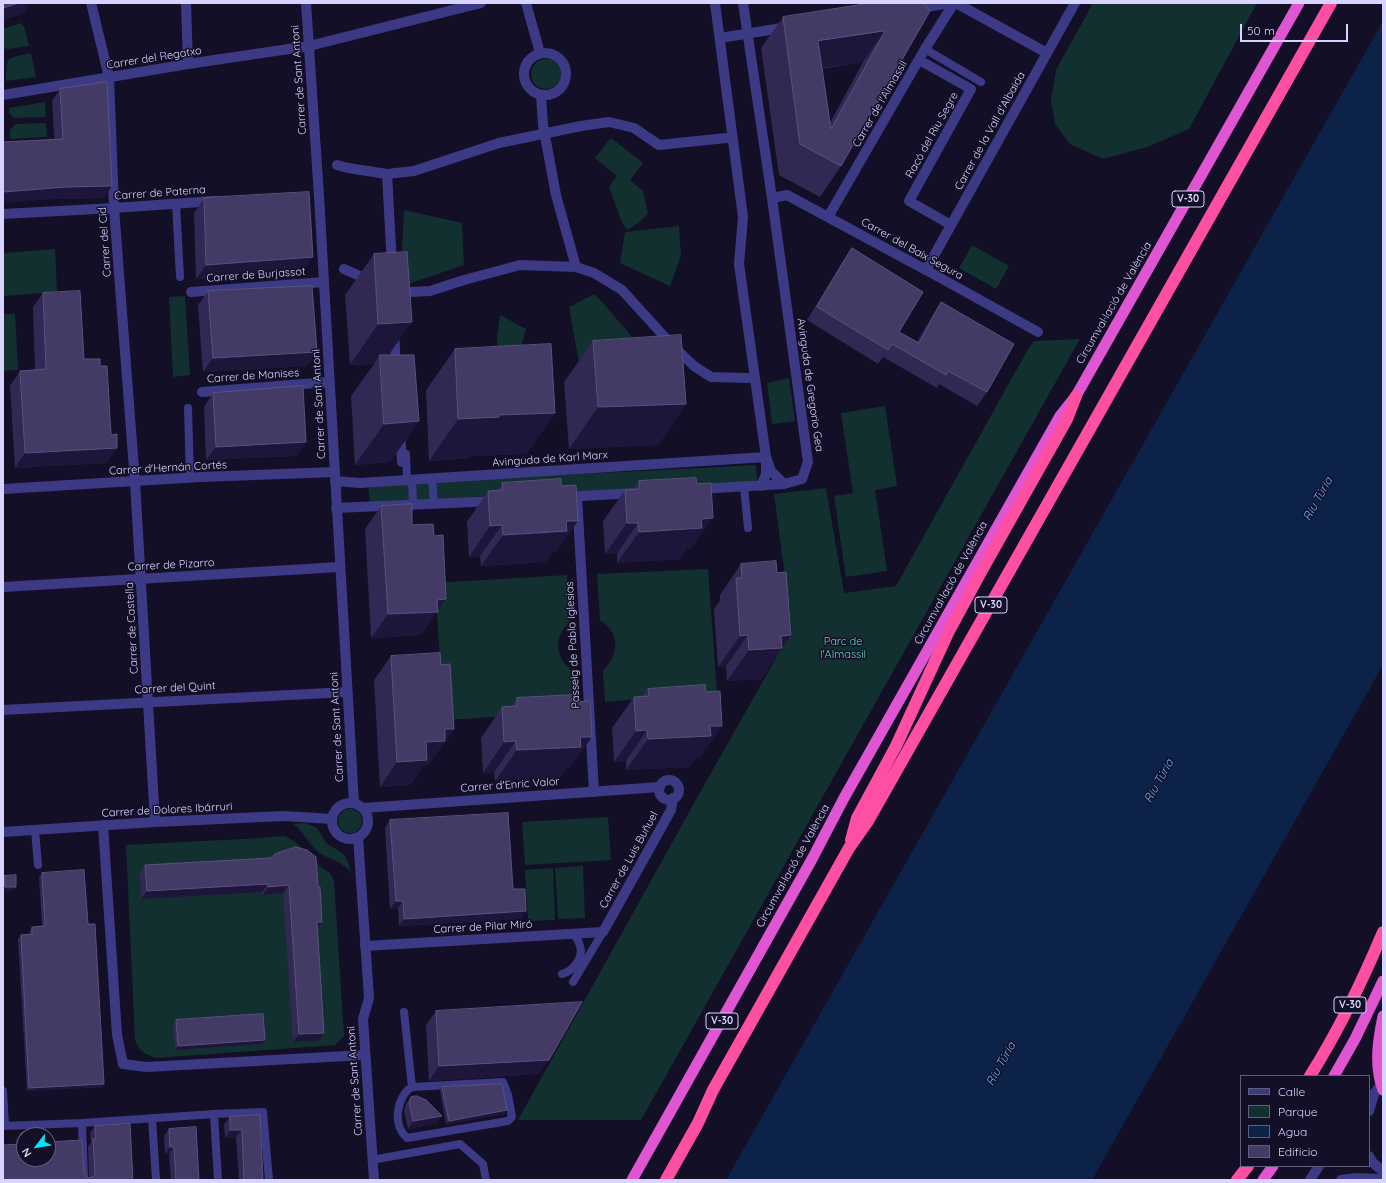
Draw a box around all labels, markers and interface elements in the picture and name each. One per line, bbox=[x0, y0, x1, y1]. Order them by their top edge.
scale bar bbox=[1242, 16, 1350, 42]
text: 50 m bbox=[1247, 23, 1275, 38]
street label: Carrer de Sant Antoni bbox=[289, 25, 309, 135]
street label: Carrer del Regatxo bbox=[105, 44, 203, 72]
street label: Carrer de l'Almassil bbox=[850, 58, 910, 150]
street label: Carrer de la Vall d'Albaida bbox=[952, 70, 1028, 192]
street label: Racó del Riu Segre bbox=[903, 90, 961, 180]
street label: Carrer de Paterna bbox=[114, 183, 206, 203]
road number: V-30 bbox=[1172, 191, 1204, 207]
street label: Carrer del Cid bbox=[96, 207, 114, 277]
street label: Carrer del Baix Segura bbox=[859, 215, 965, 283]
street label: Circumval·lació de València bbox=[1074, 240, 1154, 366]
street label: Carrer de Burjassot bbox=[206, 265, 306, 285]
street label: Avinguda de Gregorio Gea bbox=[794, 317, 826, 453]
street label: Carrer de Sant Antoni bbox=[310, 349, 328, 459]
street label: Carrer de Manises bbox=[206, 366, 300, 386]
street label: Avinguda de Karl Marx bbox=[492, 448, 608, 470]
street label: Carrer d'Hernán Cortés bbox=[109, 458, 227, 478]
water label: Riu Túria bbox=[1300, 475, 1336, 523]
street label: Circumval·lació de València bbox=[912, 519, 990, 647]
street label: Carrer de Pizarro bbox=[127, 556, 215, 574]
street label: Passeig de Pablo Iglesias bbox=[563, 581, 583, 709]
street label: Carrer de Castella bbox=[123, 582, 141, 674]
road number: V-30 bbox=[975, 597, 1007, 613]
park label: Parc de l'Almassil bbox=[820, 635, 866, 661]
street label: Carrer de Sant Antoni bbox=[328, 672, 346, 782]
street label: Carrer del Quint bbox=[134, 679, 216, 697]
water label: Riu Túria bbox=[1141, 757, 1177, 805]
street label: Carrer d'Enric Valor bbox=[460, 775, 560, 795]
street label: Carrer de Dolores Ibárruri bbox=[101, 800, 233, 820]
street label: Circumval·lació de València bbox=[754, 802, 832, 930]
street label: Carrer de Luis Buñuel bbox=[597, 809, 661, 911]
street label: Carrer de Pilar Miró bbox=[433, 918, 533, 936]
road number: V-30 bbox=[1334, 997, 1366, 1013]
road number: V-30 bbox=[706, 1013, 738, 1029]
street label: Carrer de Sant Antoni bbox=[345, 1026, 365, 1136]
water label: Riu Túria bbox=[983, 1040, 1019, 1088]
legend bbox=[1240, 1075, 1370, 1167]
text: Calle bbox=[1278, 1084, 1305, 1099]
text: Parque bbox=[1278, 1104, 1318, 1119]
text: Agua bbox=[1278, 1124, 1307, 1139]
north arrow bbox=[16, 1127, 56, 1167]
text: Edificio bbox=[1278, 1144, 1318, 1159]
text: N bbox=[18, 1146, 35, 1160]

